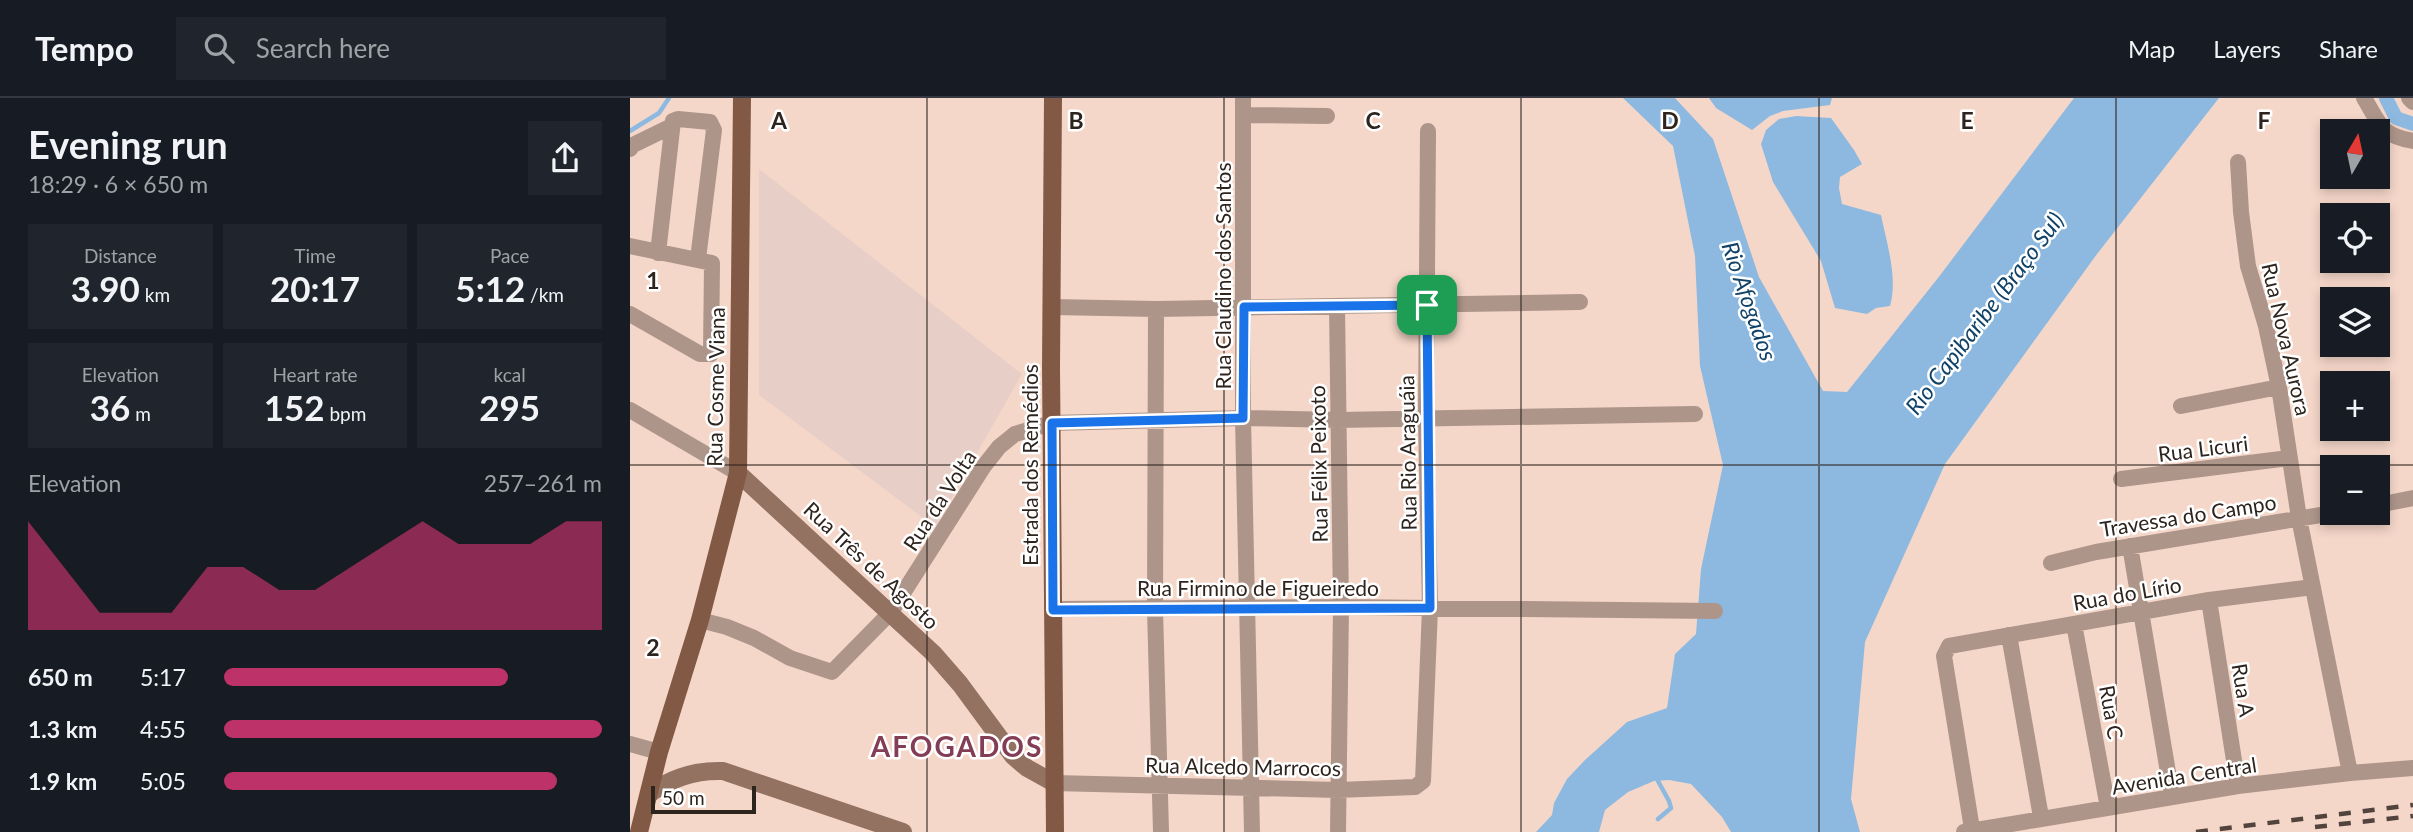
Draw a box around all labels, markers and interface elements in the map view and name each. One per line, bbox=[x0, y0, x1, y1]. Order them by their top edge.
search box bbox=[176, 17, 666, 80]
text: Tempo bbox=[35, 28, 134, 68]
icon: search bbox=[200, 29, 238, 67]
text: Search here bbox=[256, 32, 390, 64]
text: Map bbox=[2128, 34, 2175, 63]
text: Layers bbox=[2213, 34, 2281, 63]
text: Share bbox=[2319, 34, 2378, 63]
text: A bbox=[770, 106, 788, 134]
text: B bbox=[1068, 106, 1084, 134]
text: C bbox=[1365, 106, 1381, 134]
text: D bbox=[1661, 106, 1679, 134]
text: E bbox=[1960, 106, 1974, 134]
text: F bbox=[2257, 106, 2271, 134]
north arrow bbox=[2320, 119, 2390, 189]
map controls bbox=[2320, 119, 2390, 525]
text: Evening run bbox=[28, 121, 228, 167]
button: share bbox=[528, 121, 602, 195]
street label: Rua Claudino dos Santos bbox=[1210, 162, 1235, 390]
text: 18:29 · 6 × 650 m bbox=[28, 170, 208, 198]
button: locate bbox=[2320, 203, 2390, 273]
water label: Rio Capibaribe (Braço Sul) bbox=[1899, 206, 2069, 420]
water label: Rio Afogados bbox=[1717, 238, 1783, 364]
text: Distance bbox=[84, 244, 157, 267]
text: Time bbox=[294, 244, 336, 267]
text: Pace bbox=[490, 244, 529, 267]
street label: Rua Nova Aurora bbox=[2257, 260, 2317, 418]
text: 1 bbox=[646, 266, 660, 294]
text: 3.90 bbox=[71, 267, 140, 309]
text: 20:17 bbox=[270, 267, 360, 309]
text: 5:12 bbox=[455, 267, 525, 309]
pin bbox=[1397, 275, 1457, 335]
text: km bbox=[140, 283, 170, 306]
text: /km bbox=[525, 283, 564, 306]
icon: arrive bbox=[1408, 286, 1446, 324]
button: layers bbox=[2320, 287, 2390, 357]
street label: Rua Cosme Viana bbox=[701, 307, 729, 467]
text: Elevation bbox=[82, 363, 159, 386]
text: Heart rate bbox=[272, 363, 358, 386]
text: kcal bbox=[494, 363, 526, 386]
street label: Estrada dos Remédios bbox=[1017, 364, 1042, 566]
button: + bbox=[2320, 371, 2390, 441]
street label: Rua Rio Araguáia bbox=[1393, 375, 1421, 531]
street label: Rua Félix Peixoto bbox=[1304, 385, 1332, 543]
text: 36 bbox=[90, 386, 130, 428]
text: 152 bbox=[264, 386, 325, 428]
text: 295 bbox=[479, 386, 540, 428]
text: m bbox=[130, 402, 151, 425]
text: bpm bbox=[325, 402, 366, 425]
street label: Rua Licuri bbox=[2157, 430, 2249, 466]
street label: Rua da Volta bbox=[897, 445, 981, 555]
button: − bbox=[2320, 455, 2390, 525]
text: Elevation bbox=[28, 469, 121, 497]
text: 257–261 m bbox=[484, 469, 602, 497]
street label: Travessa do Campo bbox=[2098, 489, 2278, 541]
street label: Rua Três de Agosto bbox=[799, 496, 945, 634]
street label: Rua do Lírio bbox=[2071, 571, 2183, 615]
street label: Rua Firmino de Figueiredo bbox=[1137, 575, 1379, 600]
text: 2 bbox=[646, 633, 660, 661]
street label: Rua A bbox=[2227, 661, 2261, 719]
text: 650 m bbox=[28, 663, 93, 691]
text: 5:17 bbox=[140, 663, 186, 691]
street label: Rua C bbox=[2095, 683, 2129, 741]
text: 1.3 km bbox=[28, 715, 97, 743]
text: 4:55 bbox=[140, 715, 186, 743]
district label: AFOGADOS bbox=[870, 729, 1043, 763]
street label: Avenida Central bbox=[2110, 751, 2258, 799]
street label: Rua Alcedo Marrocos bbox=[1145, 752, 1341, 780]
text: 1.9 km bbox=[28, 767, 97, 795]
text: 5:05 bbox=[140, 767, 186, 795]
scale bar bbox=[651, 783, 756, 815]
text: 50 m bbox=[662, 786, 705, 809]

